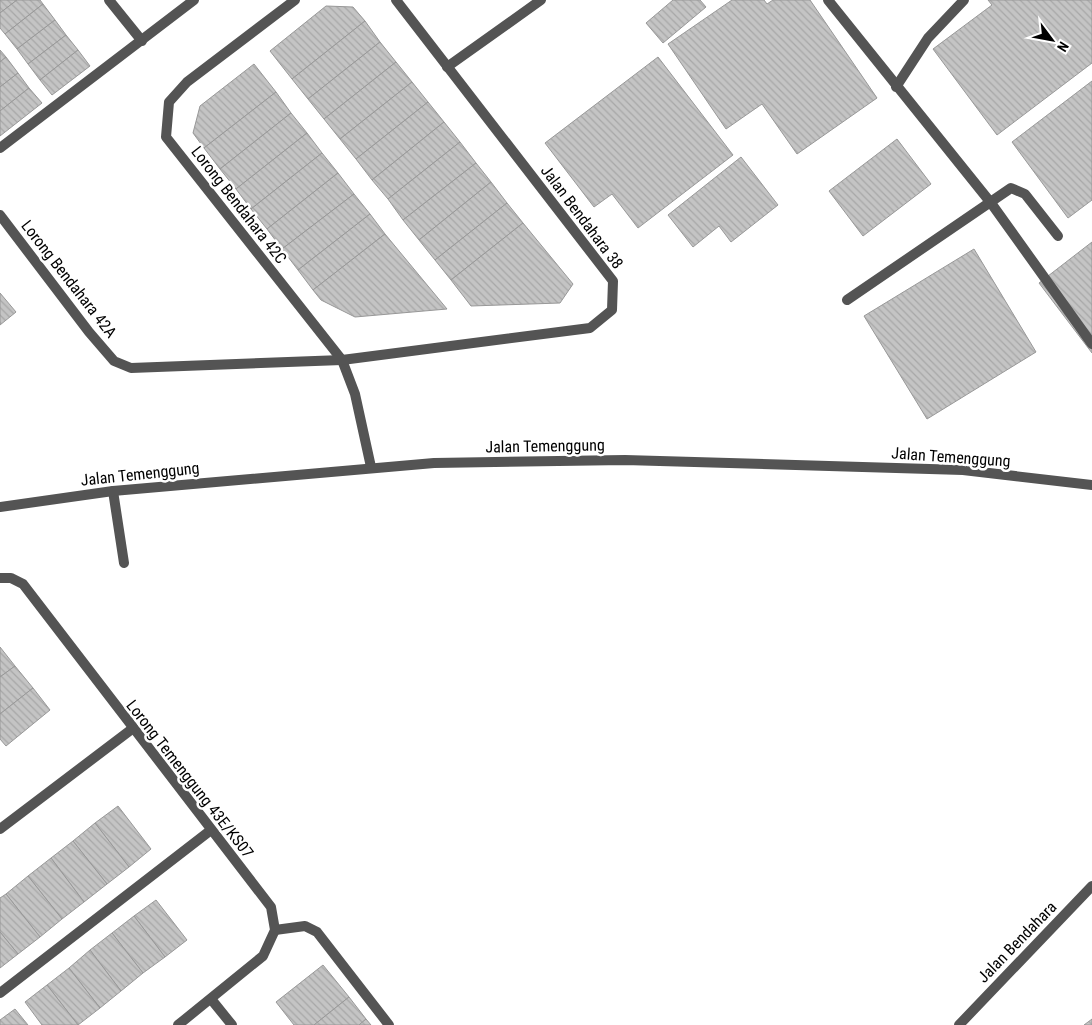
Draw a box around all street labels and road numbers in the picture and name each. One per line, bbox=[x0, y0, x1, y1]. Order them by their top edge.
street label: Lorong Bendahara 42C bbox=[187, 143, 291, 267]
street label: Jalan Bendahara 38 bbox=[537, 161, 627, 273]
street label: Lorong Bendahara 42A bbox=[17, 217, 121, 341]
street label: Jalan Temenggung bbox=[485, 435, 605, 457]
street label: Jalan Temenggung bbox=[891, 443, 1011, 471]
street label: Jalan Temenggung bbox=[80, 458, 200, 490]
street label: Lorong Temenggung 43E/KS07 bbox=[122, 696, 258, 862]
street label: Jalan Bendahara bbox=[974, 898, 1060, 986]

